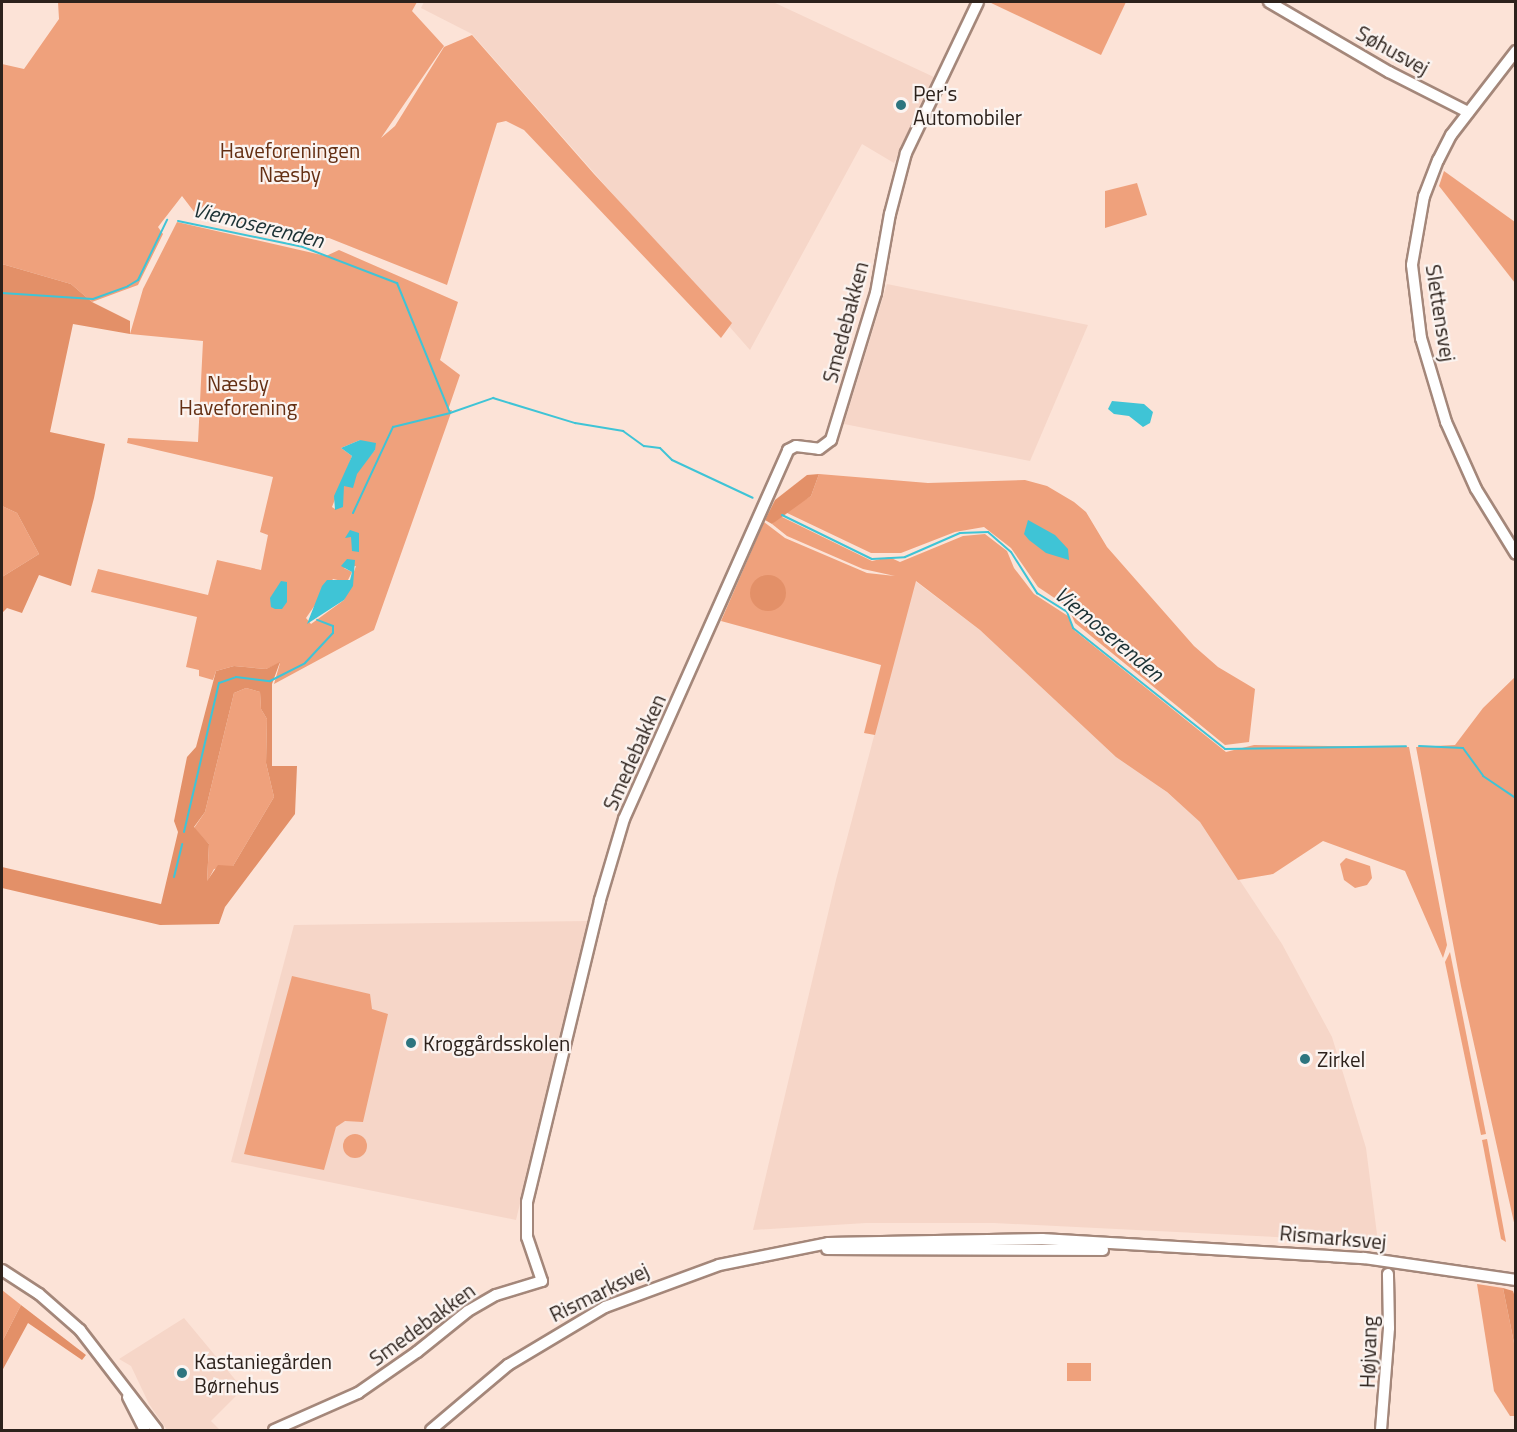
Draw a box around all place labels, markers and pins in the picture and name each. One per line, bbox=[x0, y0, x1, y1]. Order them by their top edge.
place label: Per's Automobiler bbox=[913, 80, 1022, 130]
marker: Per's Automobiler bbox=[894, 98, 908, 112]
place label: Kroggårdsskolen bbox=[423, 1030, 570, 1056]
marker: Kroggårdsskolen bbox=[404, 1036, 418, 1050]
place label: Zirkel bbox=[1317, 1046, 1365, 1072]
marker: Zirkel bbox=[1298, 1052, 1312, 1066]
place label: Kastaniegården Børnehus bbox=[194, 1348, 332, 1398]
marker: Kastaniegården Børnehus bbox=[175, 1366, 189, 1380]

